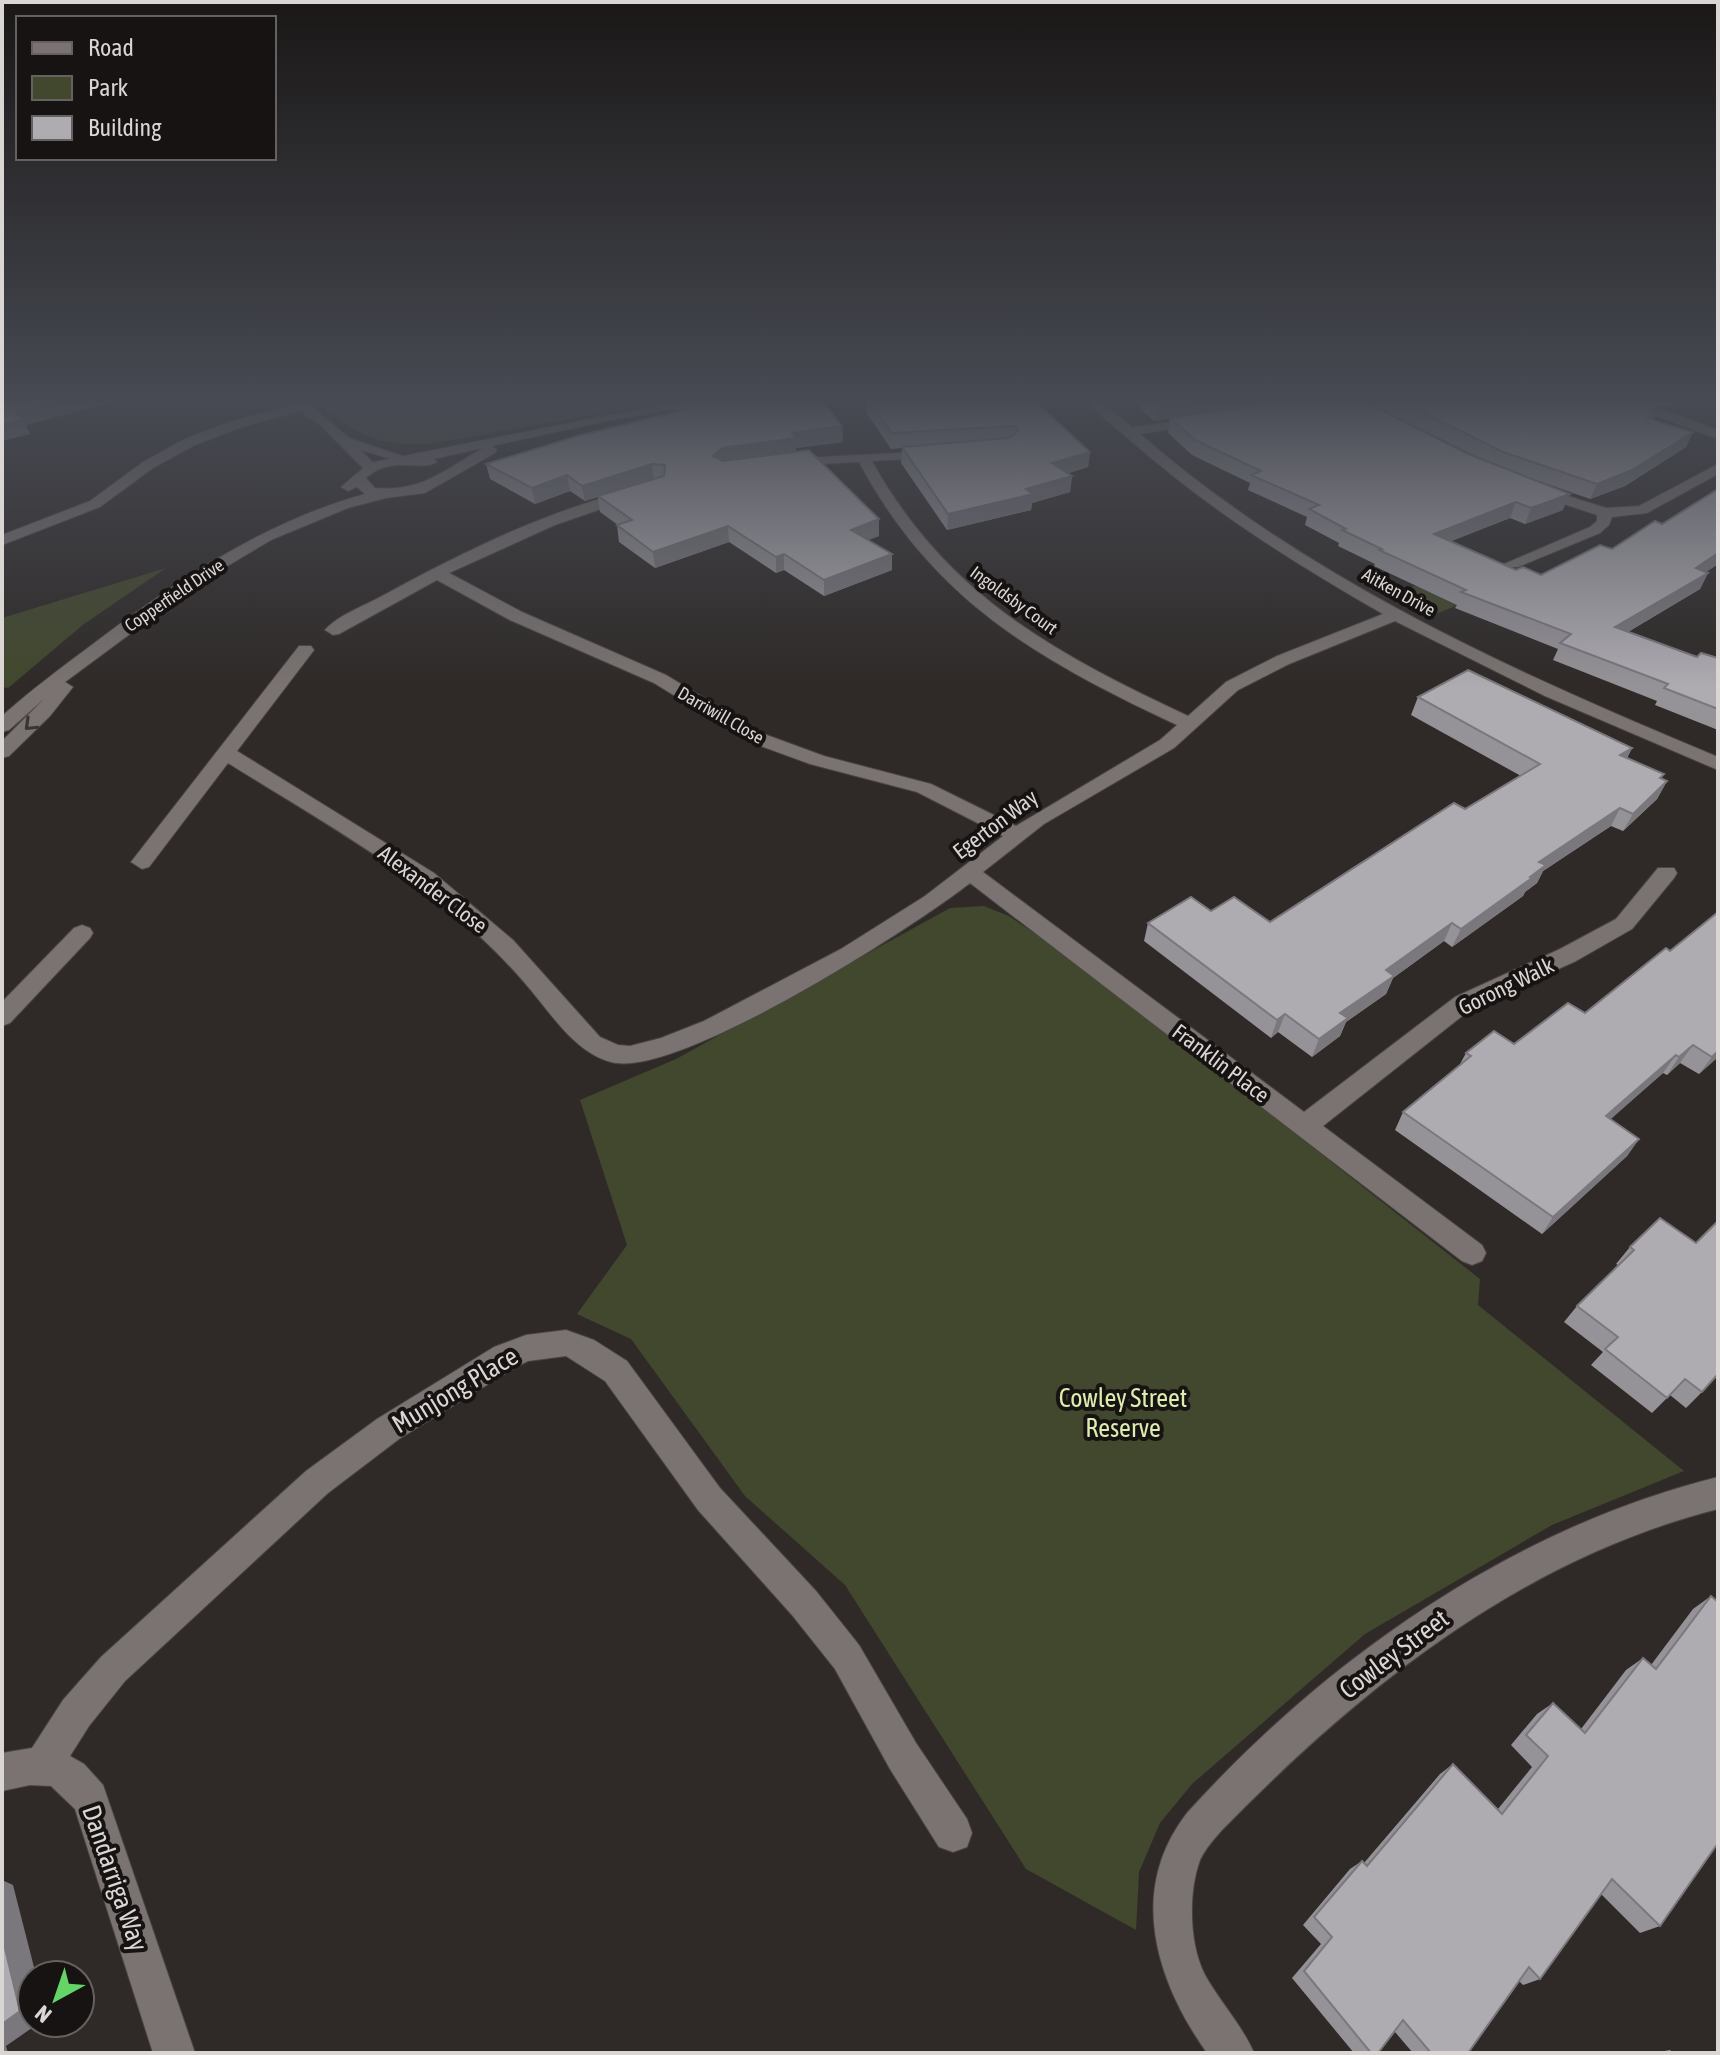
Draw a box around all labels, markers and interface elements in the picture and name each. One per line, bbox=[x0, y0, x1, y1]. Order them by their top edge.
legend bbox=[16, 16, 276, 160]
text: Road bbox=[88, 34, 134, 61]
text: Park bbox=[88, 74, 129, 101]
text: Building bbox=[88, 114, 162, 141]
street label: Copperfield Drive bbox=[121, 554, 227, 636]
street label: Ingoldsby Court bbox=[966, 561, 1062, 639]
street label: Aitken Drive bbox=[1359, 563, 1439, 621]
street label: Darriwill Close bbox=[674, 682, 768, 748]
one-way arrow bbox=[24, 716, 39, 730]
street label: Egerton Way bbox=[947, 784, 1043, 864]
street label: Alexander Close bbox=[373, 840, 493, 938]
street label: Gorong Walk bbox=[1454, 952, 1558, 1020]
street label: Franklin Place bbox=[1167, 1018, 1275, 1108]
street label: Munjong Place bbox=[387, 1341, 523, 1439]
park label: Cowley Street Reserve bbox=[1059, 1383, 1187, 1443]
street label: Cowley Street bbox=[1334, 1603, 1454, 1705]
street label: Dandarriga Way bbox=[76, 1801, 154, 1955]
north arrow bbox=[16, 1959, 96, 2039]
text: N bbox=[30, 2000, 56, 2028]

